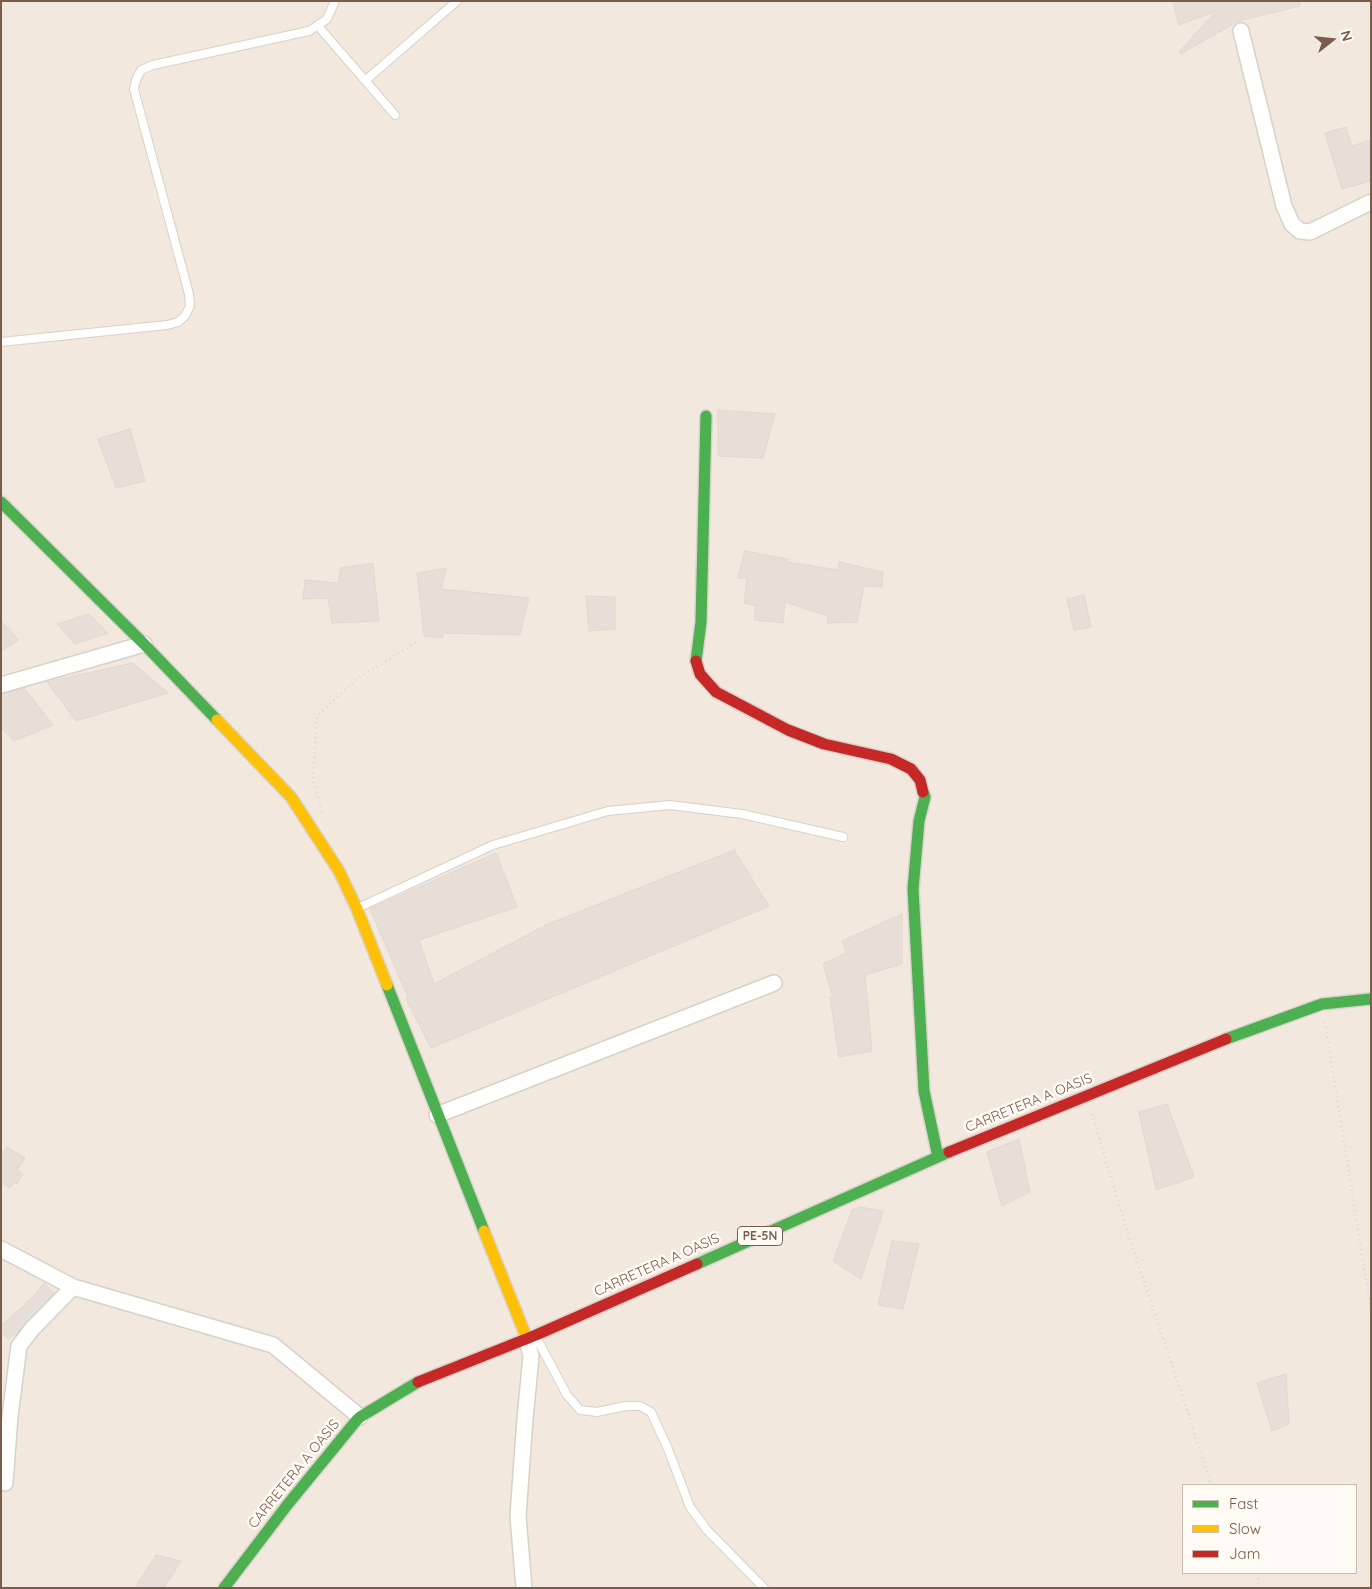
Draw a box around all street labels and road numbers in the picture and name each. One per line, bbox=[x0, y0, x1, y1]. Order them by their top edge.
street label: CARRETERA A OASIS bbox=[963, 1070, 1095, 1136]
road number: PE-5N bbox=[738, 1226, 782, 1246]
street label: CARRETERA A OASIS bbox=[592, 1230, 722, 1300]
street label: CARRETERA A OASIS bbox=[245, 1416, 343, 1532]

